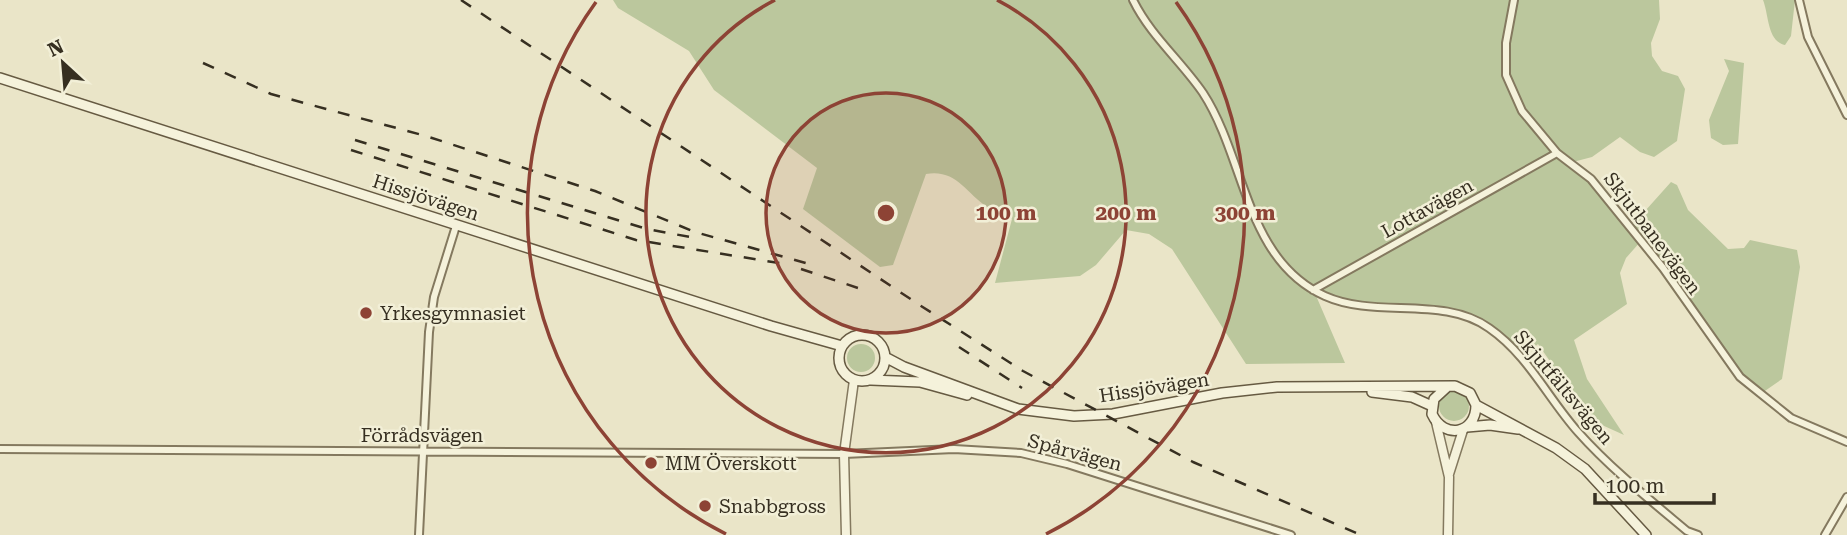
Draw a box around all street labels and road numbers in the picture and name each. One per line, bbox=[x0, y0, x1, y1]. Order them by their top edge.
street label: Skjutbanevägen bbox=[1599, 168, 1706, 299]
street label: Hissjövägen bbox=[370, 169, 482, 226]
street label: Lottavägen bbox=[1377, 174, 1477, 243]
street label: Skjutfältsvägen bbox=[1509, 326, 1618, 449]
street label: Hissjövägen bbox=[1098, 367, 1211, 408]
street label: Förrådsvägen bbox=[361, 424, 483, 447]
street label: Spårvägen bbox=[1025, 429, 1124, 476]

